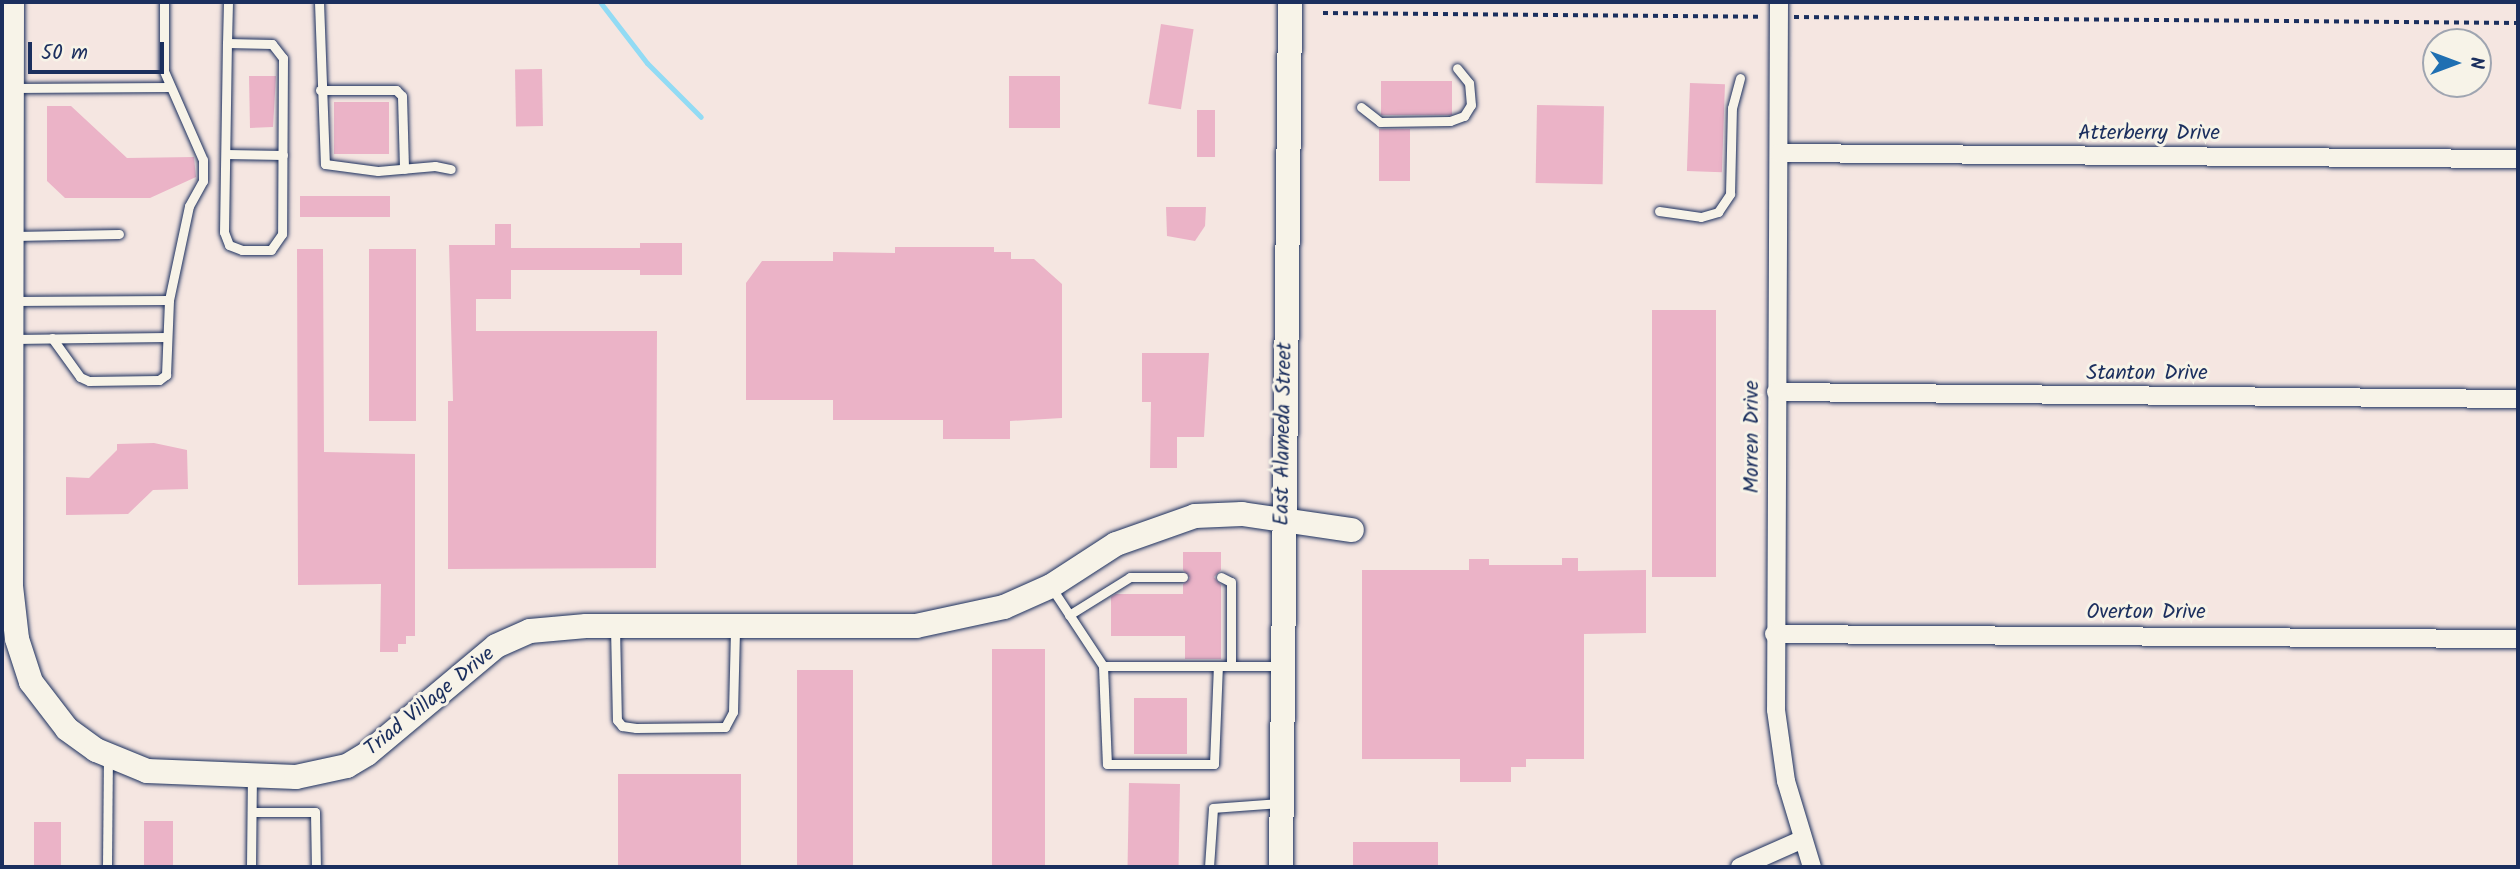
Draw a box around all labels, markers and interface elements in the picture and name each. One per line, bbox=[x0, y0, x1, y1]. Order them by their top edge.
scale bar bbox=[32, 28, 168, 72]
north arrow bbox=[2422, 28, 2492, 98]
text: 50 m bbox=[41, 37, 88, 70]
text: N bbox=[2461, 57, 2491, 69]
street label: Atterberry Drive bbox=[2078, 121, 2220, 147]
street label: East Alameda Street bbox=[1270, 342, 1298, 526]
street label: Stanton Drive bbox=[2086, 361, 2208, 387]
street label: Morren Drive bbox=[1740, 381, 1766, 493]
street label: Overton Drive bbox=[2086, 600, 2206, 626]
street label: Triad Village Drive bbox=[360, 642, 500, 762]

